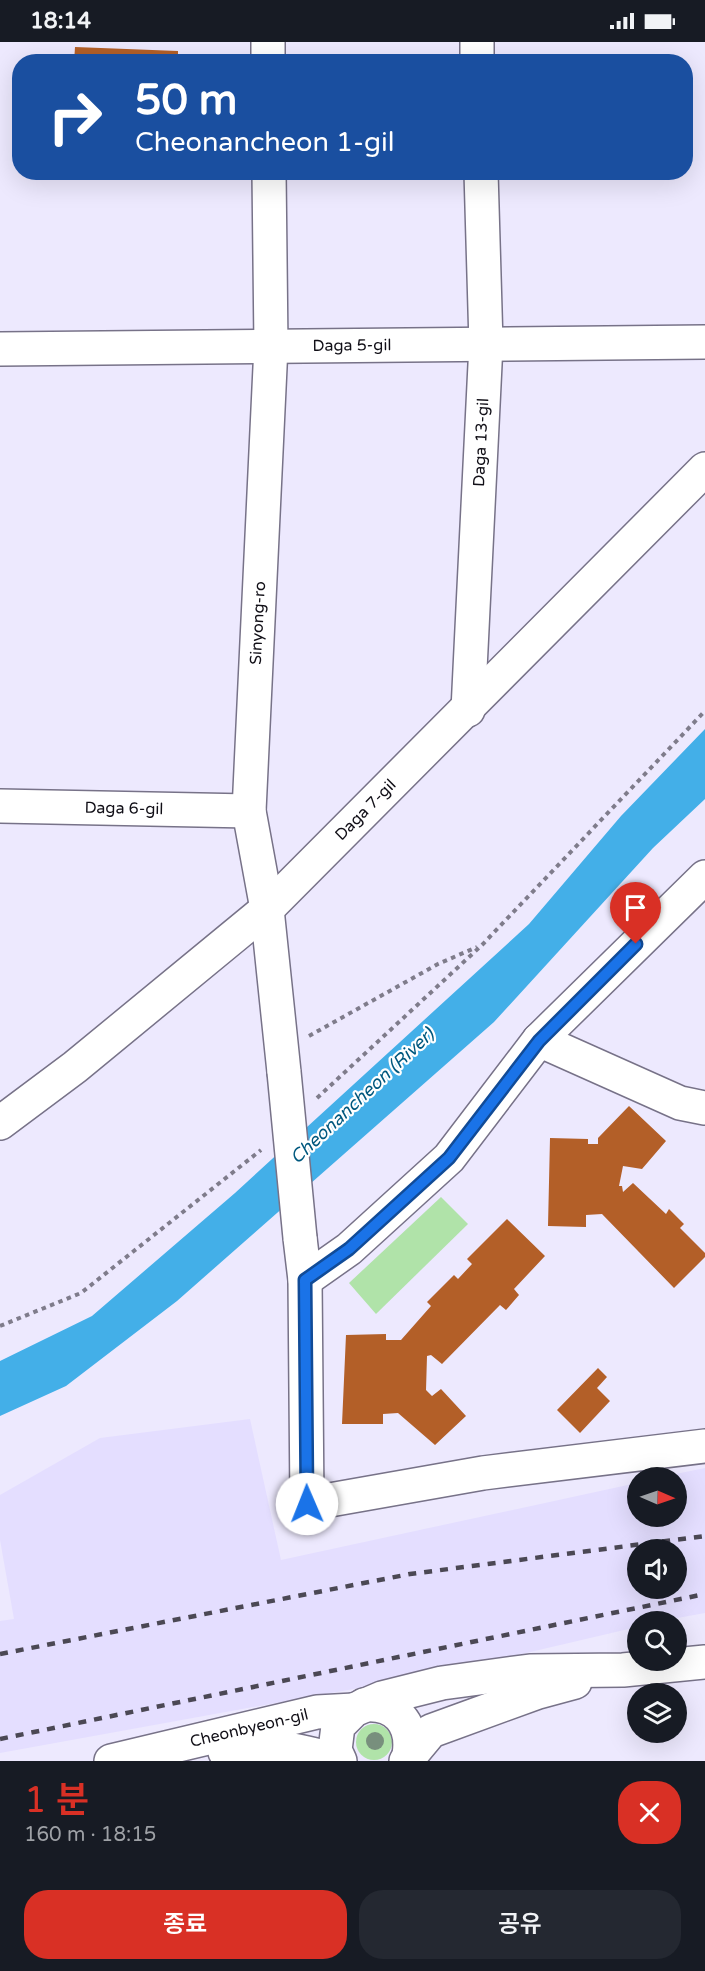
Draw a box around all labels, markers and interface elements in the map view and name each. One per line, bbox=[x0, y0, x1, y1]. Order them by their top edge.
text: 18:14 bbox=[30, 8, 91, 34]
text: 50 m bbox=[135, 75, 237, 126]
icon: right bbox=[36, 78, 114, 156]
text: Cheonancheon 1-gil bbox=[135, 126, 394, 159]
street label: Daga 5-gil bbox=[312, 335, 391, 356]
street label: Daga 13-gil bbox=[469, 397, 493, 487]
street label: Sinyong-ro bbox=[246, 581, 270, 665]
street label: Daga 7-gil bbox=[331, 775, 400, 845]
street label: Daga 6-gil bbox=[84, 798, 164, 819]
pin bbox=[610, 882, 661, 944]
icon: arrive bbox=[619, 891, 652, 924]
water label: Cheonancheon (River) bbox=[285, 1023, 440, 1168]
north arrow bbox=[627, 1467, 687, 1527]
map controls bbox=[627, 1467, 687, 1743]
position arrow bbox=[275, 1472, 339, 1536]
button: sound bbox=[627, 1539, 687, 1599]
button: search bbox=[627, 1611, 687, 1671]
button: layers bbox=[627, 1683, 687, 1743]
street label: Cheonbyeon-gil bbox=[188, 1704, 310, 1752]
text: 1 분 bbox=[24, 1779, 89, 1822]
button: close bbox=[618, 1781, 681, 1844]
text: 160 m · 18:15 bbox=[24, 1823, 156, 1847]
button: 종료 bbox=[24, 1890, 347, 1959]
button: 공유 bbox=[359, 1890, 681, 1959]

